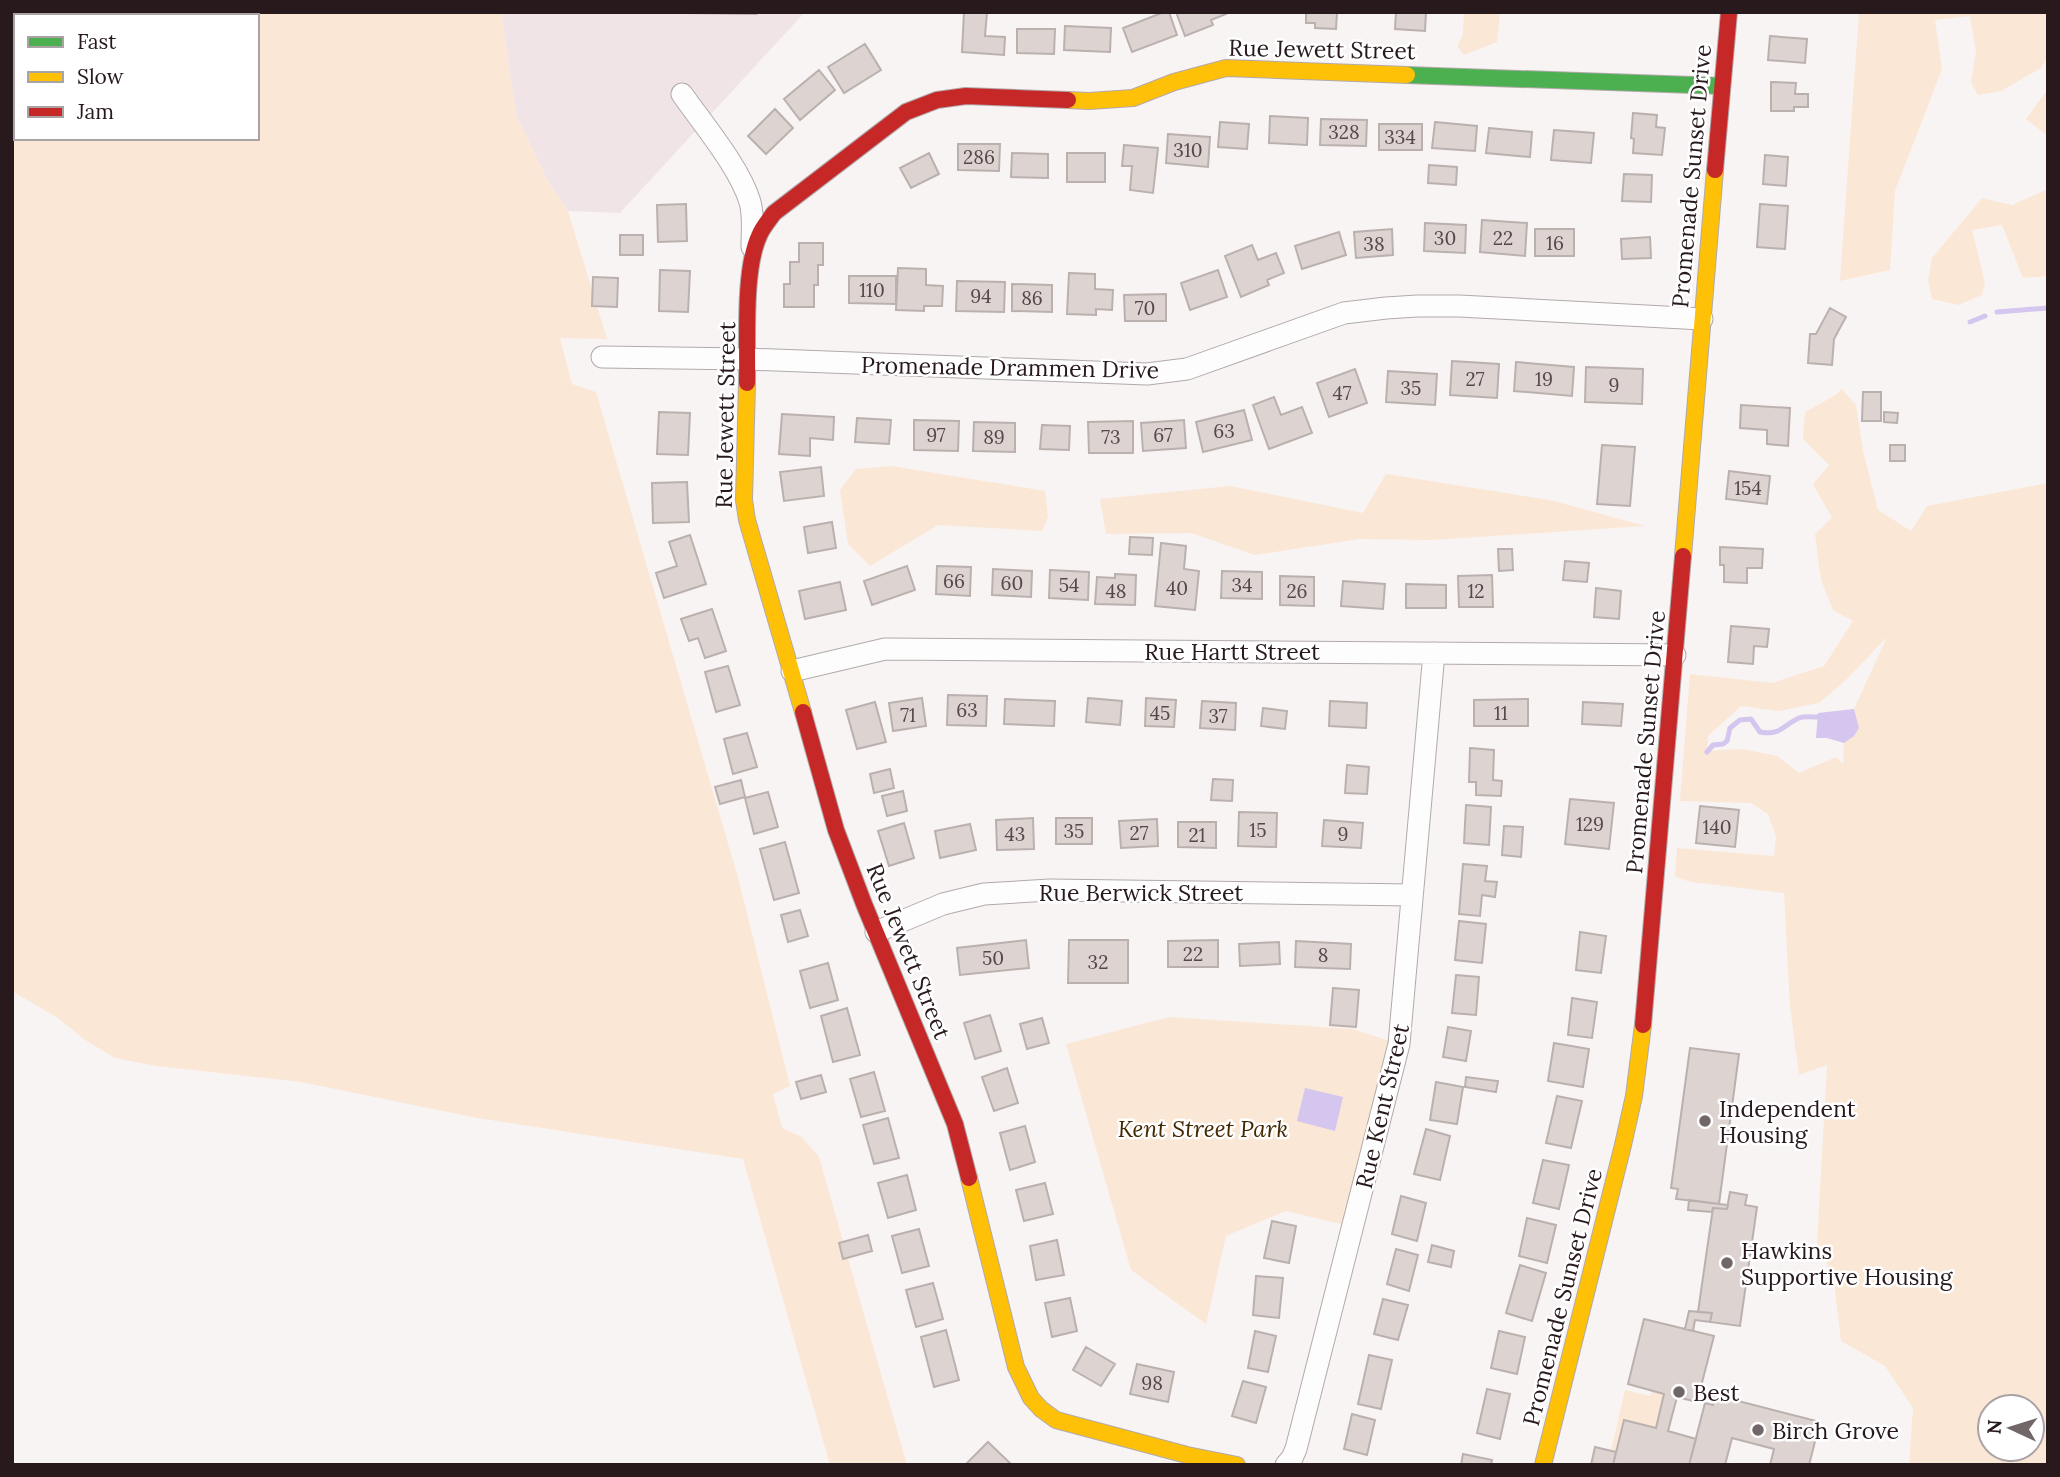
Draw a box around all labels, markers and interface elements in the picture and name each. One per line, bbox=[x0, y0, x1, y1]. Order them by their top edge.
legend bbox=[14, 14, 259, 140]
text: Fast bbox=[77, 28, 117, 55]
street label: Rue Jewett Street bbox=[1228, 33, 1416, 65]
street label: Promenade Sunset Drive bbox=[1665, 43, 1717, 309]
text: Slow bbox=[77, 63, 124, 90]
text: Jam bbox=[76, 98, 114, 125]
house number: 328 bbox=[1328, 120, 1360, 144]
house number: 334 bbox=[1384, 125, 1416, 149]
house number: 310 bbox=[1173, 138, 1203, 162]
house number: 286 bbox=[963, 145, 995, 169]
house number: 30 bbox=[1434, 226, 1456, 250]
house number: 22 bbox=[1493, 226, 1513, 250]
house number: 16 bbox=[1546, 231, 1564, 255]
house number: 38 bbox=[1363, 232, 1385, 256]
house number: 110 bbox=[859, 278, 885, 302]
house number: 94 bbox=[970, 284, 992, 308]
house number: 86 bbox=[1021, 286, 1043, 310]
house number: 70 bbox=[1135, 296, 1155, 320]
street label: Rue Jewett Street bbox=[709, 321, 741, 509]
street label: Promenade Drammen Drive bbox=[861, 350, 1159, 384]
house number: 27 bbox=[1466, 367, 1485, 391]
house number: 19 bbox=[1535, 367, 1553, 391]
house number: 9 bbox=[1609, 373, 1619, 397]
house number: 35 bbox=[1401, 376, 1421, 400]
house number: 47 bbox=[1332, 381, 1352, 405]
house number: 63 bbox=[1213, 419, 1235, 443]
house number: 97 bbox=[926, 423, 946, 447]
house number: 67 bbox=[1153, 423, 1173, 447]
house number: 89 bbox=[983, 425, 1005, 449]
house number: 73 bbox=[1101, 425, 1121, 449]
house number: 154 bbox=[1734, 476, 1762, 500]
house number: 66 bbox=[943, 569, 965, 593]
house number: 60 bbox=[1001, 571, 1023, 595]
house number: 54 bbox=[1059, 573, 1079, 597]
house number: 34 bbox=[1232, 573, 1252, 597]
house number: 40 bbox=[1166, 576, 1188, 600]
house number: 48 bbox=[1106, 579, 1126, 603]
house number: 26 bbox=[1286, 579, 1308, 603]
house number: 12 bbox=[1467, 579, 1485, 603]
street label: Promenade Sunset Drive bbox=[1619, 609, 1671, 875]
street label: Rue Hartt Street bbox=[1144, 637, 1320, 666]
house number: 63 bbox=[956, 698, 978, 722]
house number: 45 bbox=[1150, 701, 1170, 725]
house number: 11 bbox=[1494, 701, 1508, 725]
house number: 71 bbox=[900, 703, 916, 727]
house number: 37 bbox=[1209, 704, 1228, 728]
house number: 129 bbox=[1576, 812, 1604, 836]
house number: 140 bbox=[1702, 815, 1732, 839]
house number: 15 bbox=[1249, 818, 1267, 842]
house number: 35 bbox=[1064, 819, 1084, 843]
house number: 27 bbox=[1130, 821, 1149, 845]
house number: 43 bbox=[1005, 822, 1025, 846]
house number: 9 bbox=[1338, 822, 1348, 846]
house number: 21 bbox=[1188, 823, 1206, 847]
street label: Rue Jewett Street bbox=[861, 859, 958, 1043]
street label: Rue Berwick Street bbox=[1039, 878, 1243, 907]
house number: 22 bbox=[1183, 942, 1203, 966]
house number: 8 bbox=[1318, 943, 1328, 967]
house number: 50 bbox=[982, 946, 1004, 970]
house number: 32 bbox=[1088, 950, 1108, 974]
street label: Rue Kent Street bbox=[1349, 1021, 1415, 1191]
place label: Independent Housing bbox=[1719, 1094, 1856, 1149]
marker: Independent Housing bbox=[1697, 1113, 1713, 1129]
park label: Kent Street Park bbox=[1118, 1114, 1288, 1143]
street label: Promenade Sunset Drive bbox=[1516, 1165, 1608, 1429]
place label: Hawkins Supportive Housing bbox=[1741, 1236, 1954, 1291]
marker: Hawkins Supportive Housing bbox=[1719, 1255, 1735, 1271]
house number: 98 bbox=[1141, 1371, 1163, 1395]
place label: Best bbox=[1693, 1378, 1739, 1407]
marker: Best bbox=[1671, 1384, 1687, 1400]
north arrow bbox=[1976, 1393, 2046, 1463]
place label: Birch Grove bbox=[1772, 1416, 1899, 1445]
text: N bbox=[1982, 1418, 2007, 1435]
marker: Birch Grove bbox=[1750, 1422, 1766, 1438]

